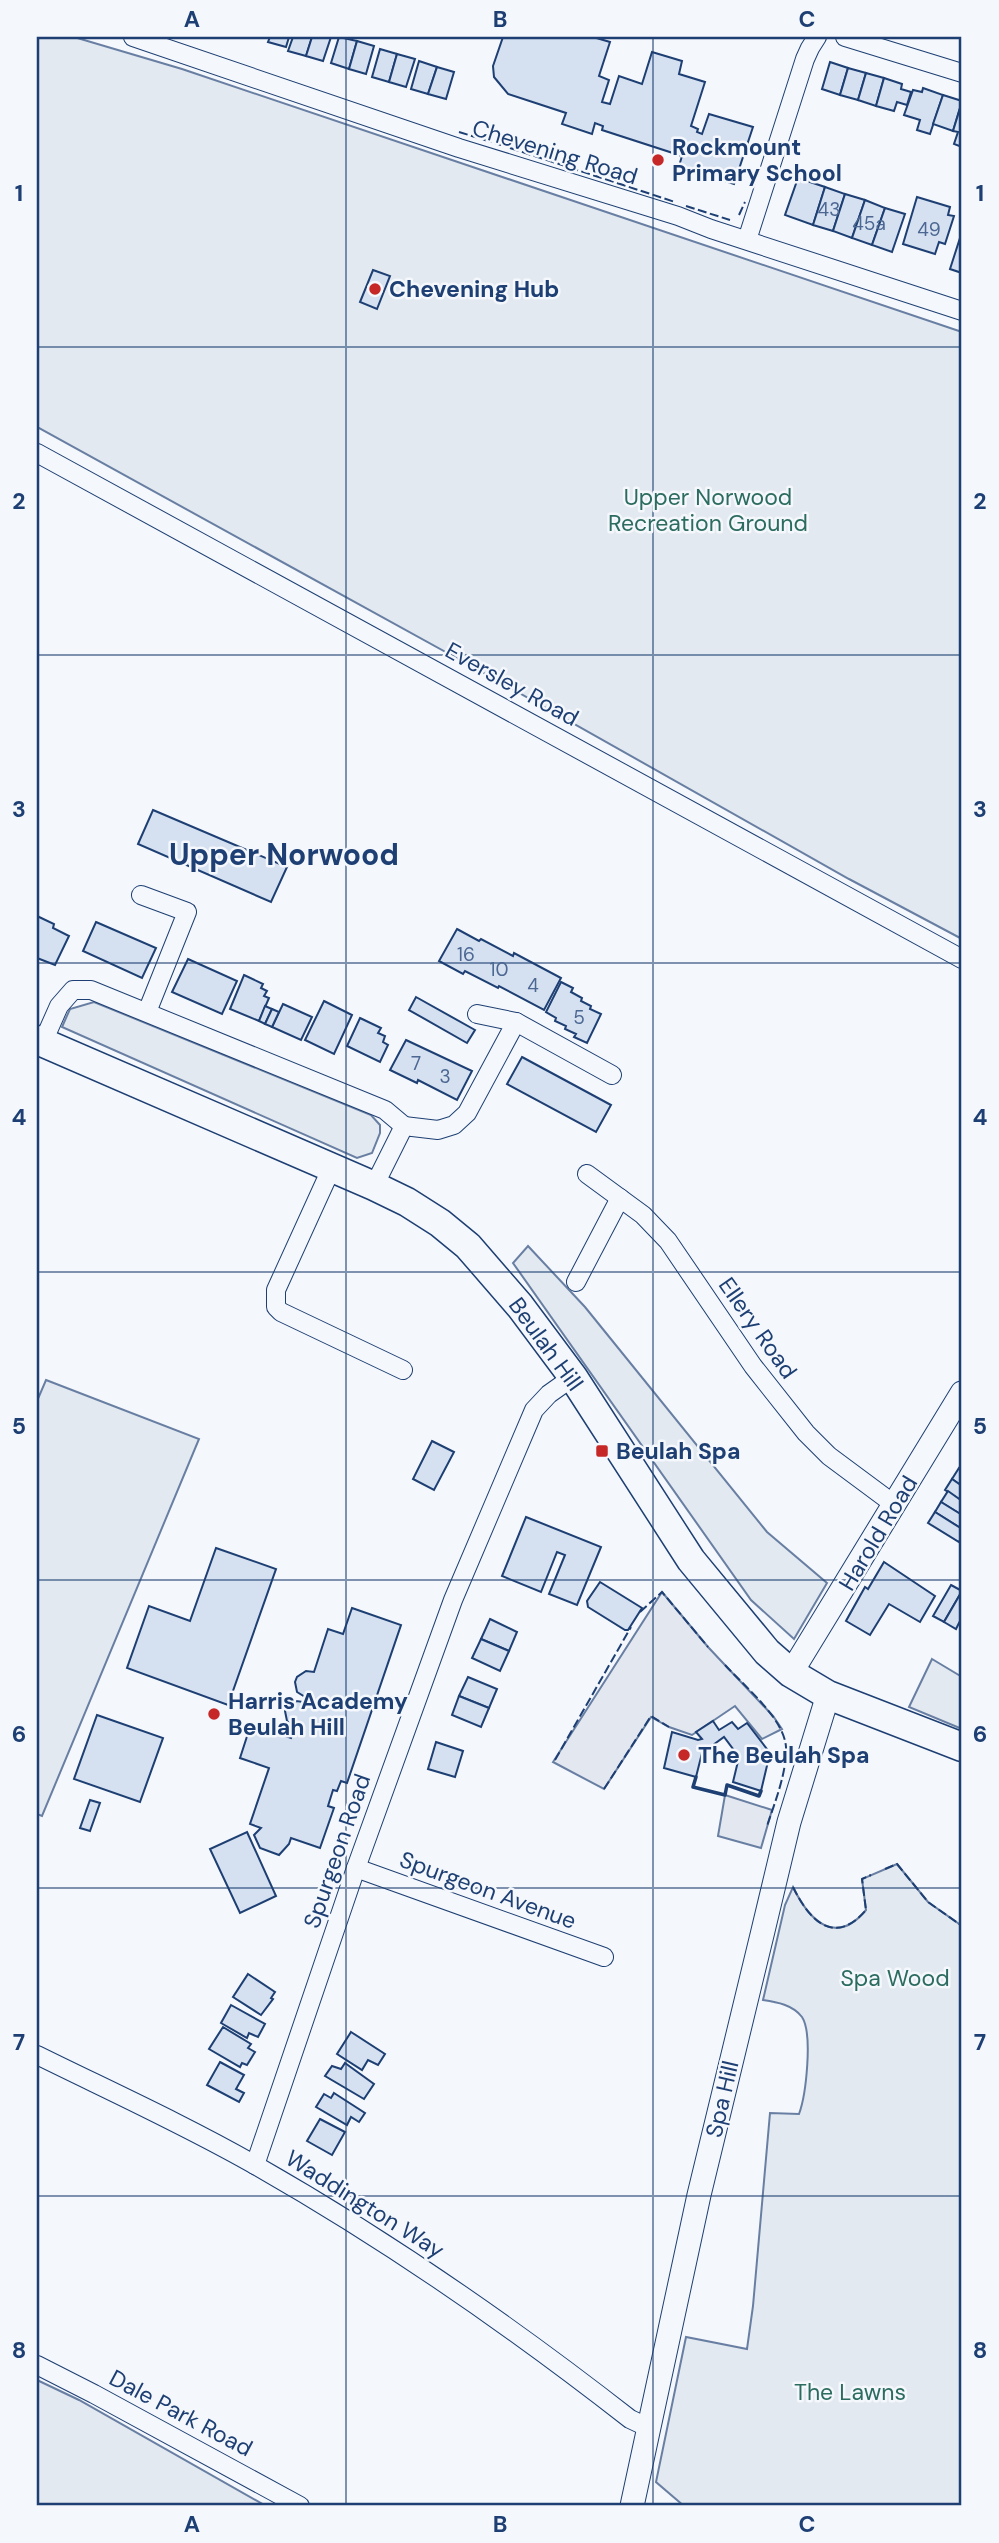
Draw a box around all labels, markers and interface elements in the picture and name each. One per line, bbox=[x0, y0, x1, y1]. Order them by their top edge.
text: A bbox=[184, 4, 200, 34]
text: B bbox=[493, 4, 507, 34]
text: C bbox=[799, 4, 815, 34]
street label: Chevening Road bbox=[469, 113, 641, 191]
place label: Rockmount Primary School bbox=[672, 132, 842, 188]
marker: Rockmount Primary School bbox=[650, 152, 666, 168]
text: 1 bbox=[15, 178, 23, 208]
text: 1 bbox=[976, 178, 984, 208]
house number: 43 bbox=[818, 197, 840, 222]
house number: 45a bbox=[852, 211, 886, 236]
house number: 49 bbox=[917, 217, 941, 242]
place label: Chevening Hub bbox=[389, 274, 559, 304]
marker: Chevening Hub bbox=[367, 281, 383, 297]
park label: Upper Norwood Recreation Ground bbox=[608, 482, 808, 538]
text: 2 bbox=[12, 486, 26, 516]
text: 2 bbox=[973, 486, 987, 516]
street label: Eversley Road bbox=[440, 635, 584, 733]
text: 3 bbox=[12, 794, 26, 824]
text: 3 bbox=[973, 794, 987, 824]
district label: Upper Norwood bbox=[169, 835, 399, 874]
house number: 16 bbox=[457, 942, 475, 967]
house number: 10 bbox=[490, 957, 508, 982]
house number: 4 bbox=[527, 973, 539, 998]
house number: 5 bbox=[573, 1005, 585, 1030]
house number: 7 bbox=[411, 1051, 421, 1076]
house number: 3 bbox=[439, 1064, 451, 1089]
text: 4 bbox=[12, 1102, 27, 1132]
text: 4 bbox=[973, 1102, 988, 1132]
street label: Ellery Road bbox=[712, 1271, 804, 1385]
street label: Beulah Hill bbox=[502, 1291, 590, 1397]
text: 5 bbox=[12, 1411, 26, 1441]
text: 5 bbox=[973, 1411, 987, 1441]
place label: Beulah Spa bbox=[616, 1436, 740, 1466]
marker: Beulah Spa bbox=[594, 1443, 610, 1459]
street label: Harold Road bbox=[832, 1470, 924, 1596]
place label: Harris Academy Beulah Hill bbox=[228, 1686, 408, 1742]
marker: Harris Academy Beulah Hill bbox=[206, 1706, 222, 1722]
text: 6 bbox=[12, 1719, 26, 1749]
text: 6 bbox=[973, 1719, 987, 1749]
place label: The Beulah Spa bbox=[698, 1740, 870, 1770]
marker: The Beulah Spa bbox=[676, 1747, 692, 1763]
street label: Spurgeon Road bbox=[297, 1770, 377, 1932]
street label: Spurgeon Avenue bbox=[396, 1844, 580, 1936]
park label: Spa Wood bbox=[840, 1963, 950, 1993]
text: 7 bbox=[13, 2027, 25, 2057]
text: 7 bbox=[974, 2027, 986, 2057]
street label: Spa Hill bbox=[699, 2058, 745, 2140]
street label: Waddington Way bbox=[280, 2143, 450, 2265]
text: 8 bbox=[12, 2335, 26, 2365]
text: 8 bbox=[973, 2335, 987, 2365]
street label: Dale Park Road bbox=[104, 2363, 258, 2463]
park label: The Lawns bbox=[794, 2377, 906, 2407]
text: A bbox=[184, 2509, 200, 2539]
text: B bbox=[493, 2509, 507, 2539]
text: C bbox=[799, 2509, 815, 2539]

